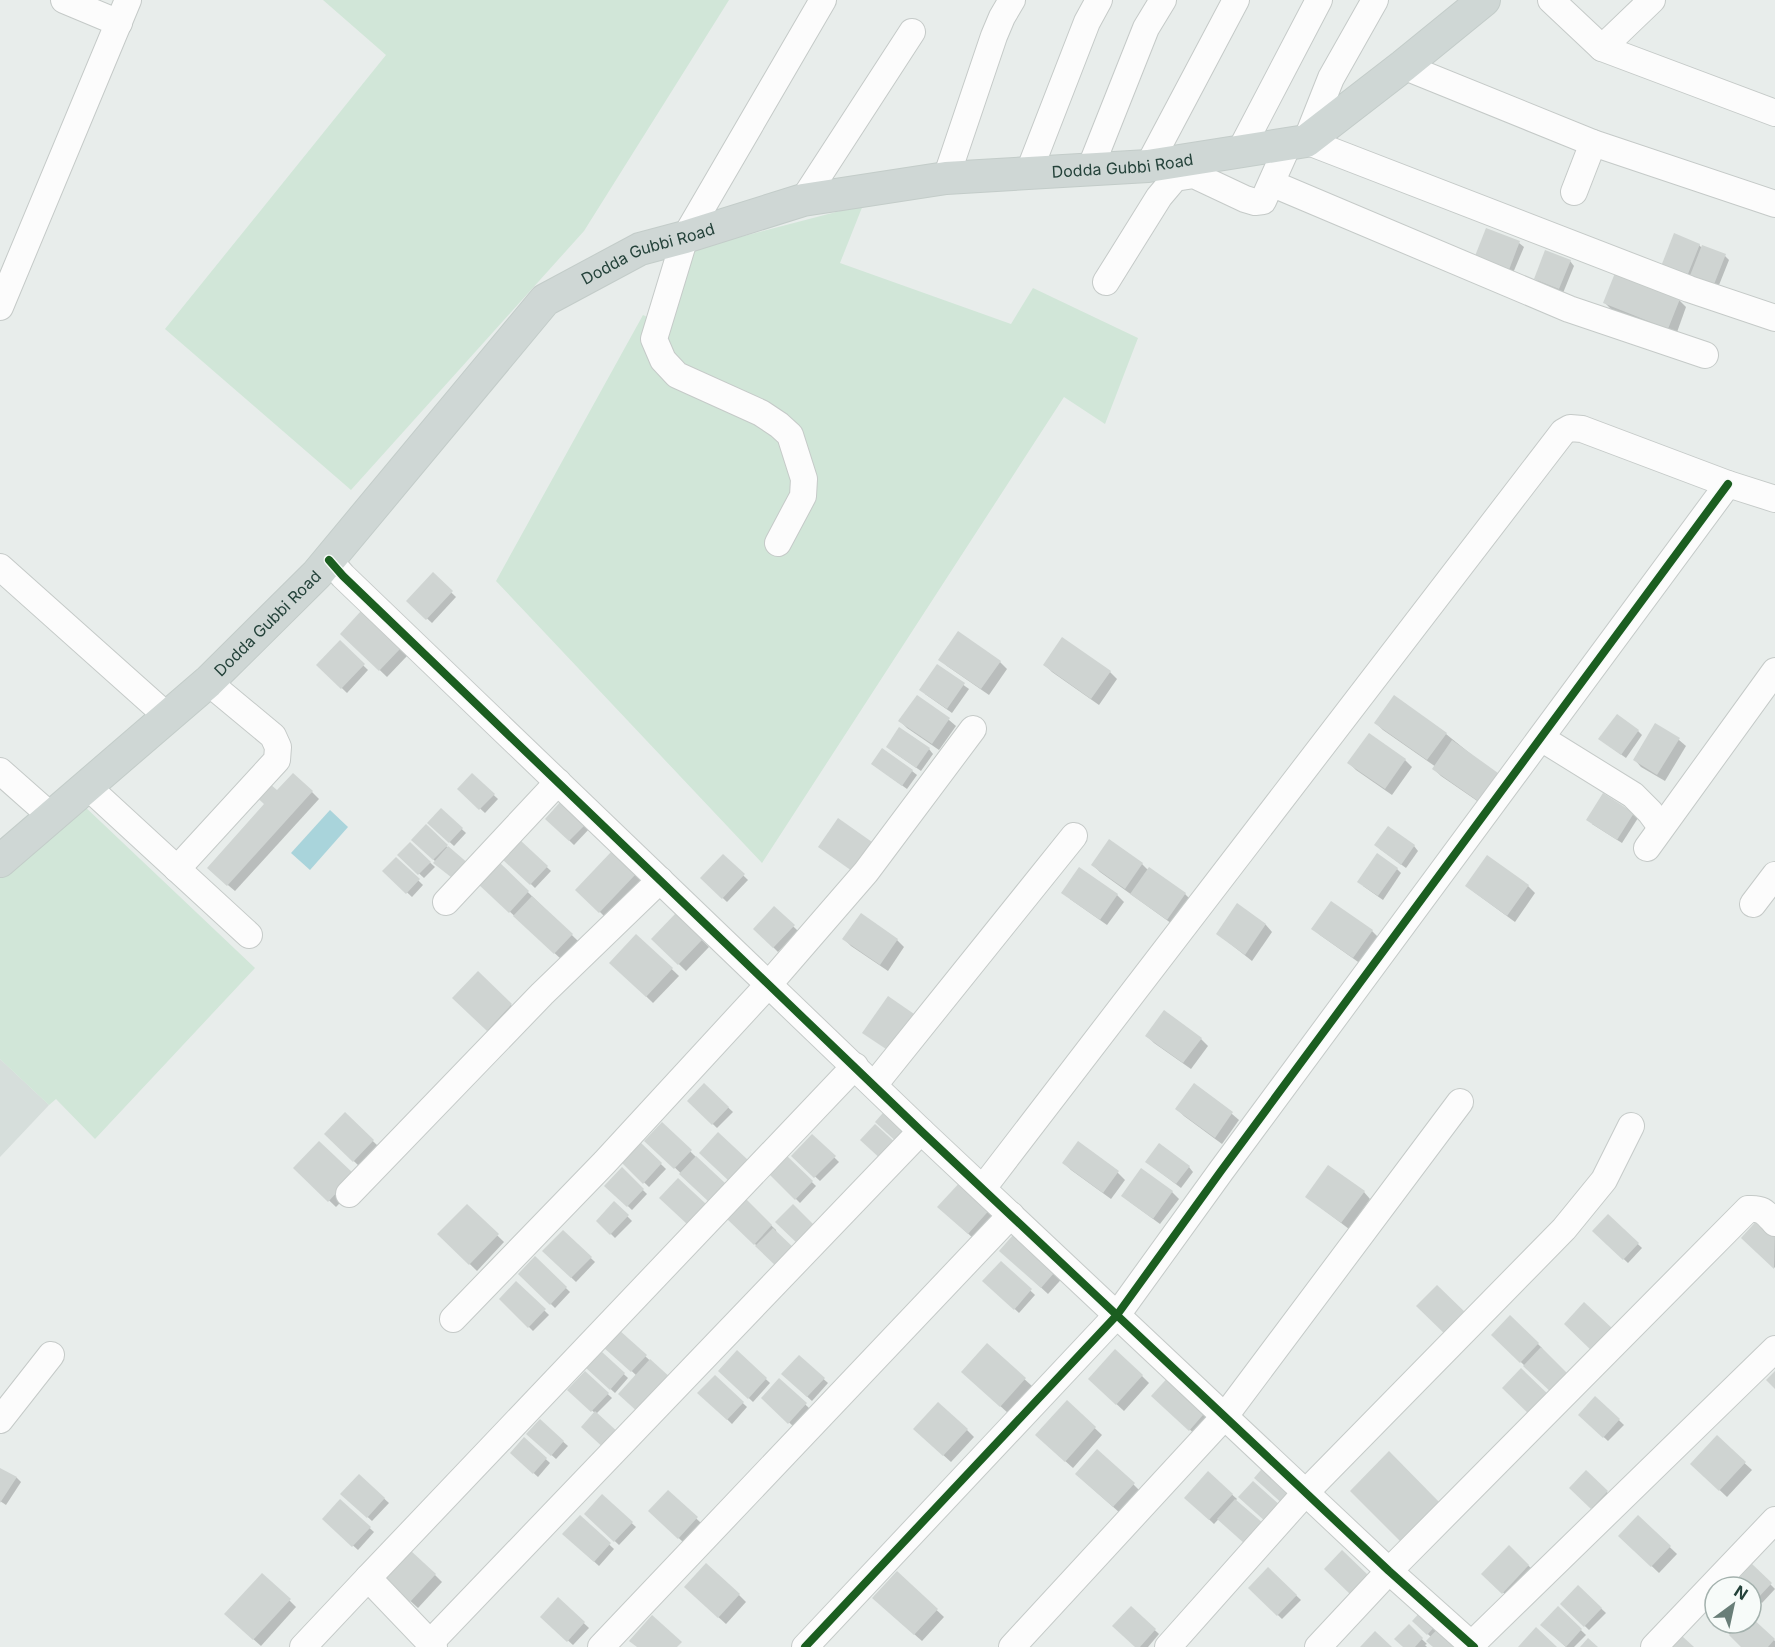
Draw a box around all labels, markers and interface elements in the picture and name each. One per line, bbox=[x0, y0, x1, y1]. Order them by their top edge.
street label: Dodda Gubbi Road bbox=[1051, 149, 1195, 182]
street label: Dodda Gubbi Road bbox=[578, 218, 717, 289]
street label: Dodda Gubbi Road bbox=[210, 566, 325, 680]
north arrow bbox=[1703, 1575, 1763, 1635]
text: N bbox=[1731, 1581, 1752, 1604]

